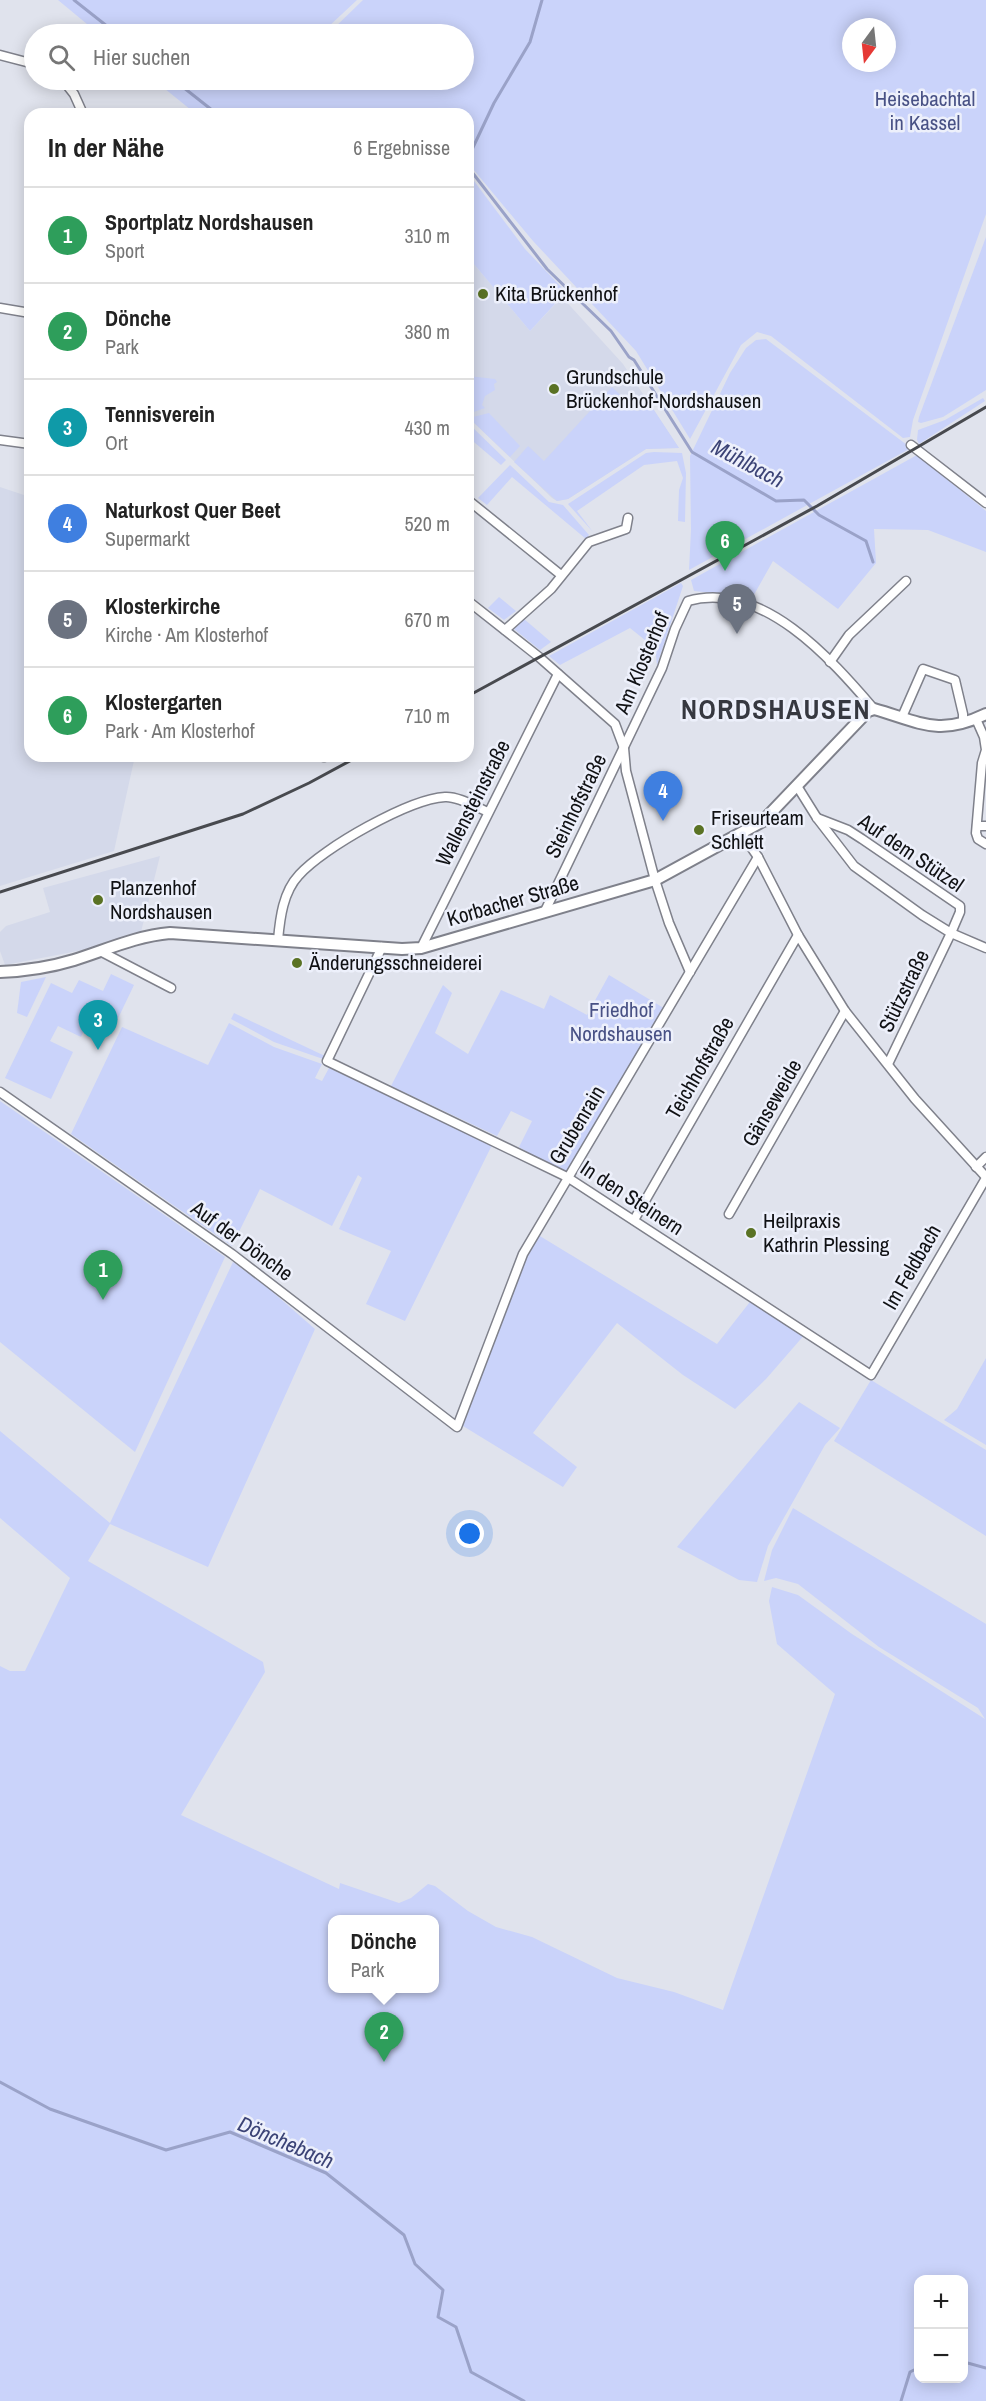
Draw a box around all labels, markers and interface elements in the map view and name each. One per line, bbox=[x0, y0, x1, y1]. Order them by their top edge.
north arrow bbox=[842, 18, 896, 72]
search box bbox=[24, 24, 474, 90]
icon: search bbox=[45, 41, 78, 74]
text: Hier suchen bbox=[93, 42, 190, 72]
park label: Heisebachtal in Kassel bbox=[875, 84, 975, 137]
text: In der Nähe bbox=[48, 130, 164, 165]
text: 6 Ergebnisse bbox=[353, 134, 450, 161]
text: Sportplatz Nordshausen bbox=[105, 207, 314, 237]
text: 1 bbox=[63, 222, 72, 249]
text: 310 m bbox=[404, 222, 450, 249]
text: Sport bbox=[105, 237, 144, 264]
place label: Kita Brückenhof bbox=[495, 279, 618, 308]
marker: Kita Brückenhof bbox=[476, 287, 490, 301]
text: Dönche bbox=[105, 303, 171, 333]
text: 2 bbox=[63, 318, 72, 345]
text: 380 m bbox=[404, 318, 450, 345]
text: Park bbox=[105, 333, 139, 360]
place label: Grundschule Brückenhof-Nordshausen bbox=[566, 362, 761, 415]
marker: Grundschule Brückenhof-Nordshausen bbox=[547, 382, 561, 396]
text: Tennisverein bbox=[105, 399, 215, 429]
text: 3 bbox=[63, 414, 72, 441]
text: 430 m bbox=[404, 414, 450, 441]
text: Ort bbox=[105, 429, 128, 456]
water label: Mühlbach bbox=[706, 431, 790, 495]
text: Naturkost Quer Beet bbox=[105, 495, 280, 525]
text: 4 bbox=[63, 510, 72, 537]
text: 520 m bbox=[404, 510, 450, 537]
pin: 6 bbox=[706, 522, 744, 571]
text: Supermarkt bbox=[105, 525, 190, 552]
pin: 5 bbox=[718, 584, 756, 634]
text: Klosterkirche bbox=[105, 591, 220, 621]
text: 5 bbox=[63, 606, 72, 633]
text: 670 m bbox=[404, 606, 450, 633]
street label: Am Klosterhof bbox=[607, 607, 676, 719]
text: Kirche · Am Klosterhof bbox=[105, 621, 268, 648]
text: Klostergarten bbox=[105, 687, 222, 717]
district label: NORDSHAUSEN bbox=[681, 691, 871, 727]
text: 6 bbox=[63, 702, 72, 729]
text: 710 m bbox=[404, 702, 450, 729]
text: Park · Am Klosterhof bbox=[105, 717, 255, 744]
street label: Wallensteinstraße bbox=[428, 735, 517, 871]
street label: Steinhofstraße bbox=[538, 749, 613, 863]
pin: 4 bbox=[644, 772, 682, 821]
place label: Friseurteam Schlett bbox=[711, 803, 804, 856]
street label: Auf dem Stützel bbox=[852, 806, 970, 899]
marker: Friseurteam Schlett bbox=[692, 823, 706, 837]
street label: Korbacher Straße bbox=[444, 868, 582, 933]
place label: Planzenhof Nordshausen bbox=[110, 873, 212, 926]
marker: Planzenhof Nordshausen bbox=[91, 893, 105, 907]
street label: Stützstraße bbox=[871, 945, 936, 1037]
place label: Änderungsschneiderei bbox=[308, 948, 482, 977]
marker: Änderungsschneiderei bbox=[290, 956, 304, 970]
park label: Friedhof Nordshausen bbox=[570, 995, 672, 1048]
pin: 3 bbox=[78, 1000, 118, 1050]
street label: Teichhofstraße bbox=[659, 1011, 741, 1124]
street label: Gänseweide bbox=[735, 1054, 808, 1152]
street label: Grubenrain bbox=[542, 1080, 611, 1170]
street label: In den Steinern bbox=[575, 1153, 690, 1242]
street label: Auf der Dönche bbox=[185, 1193, 299, 1287]
place label: Heilpraxis Kathrin Plessing bbox=[763, 1206, 890, 1259]
street label: Im Feldbach bbox=[876, 1219, 948, 1315]
marker: Heilpraxis Kathrin Plessing bbox=[744, 1226, 758, 1240]
pin: 1 bbox=[84, 1250, 122, 1300]
your location bbox=[455, 1519, 484, 1548]
popup bbox=[328, 1915, 439, 1993]
text: Dönche bbox=[350, 1926, 417, 1956]
text: Park bbox=[350, 1956, 384, 1983]
pin: 2 bbox=[364, 2012, 404, 2062]
water label: Dönchebach bbox=[234, 2108, 338, 2176]
map controls bbox=[914, 2275, 968, 2383]
button: + bbox=[914, 2275, 968, 2329]
button: − bbox=[914, 2329, 968, 2383]

